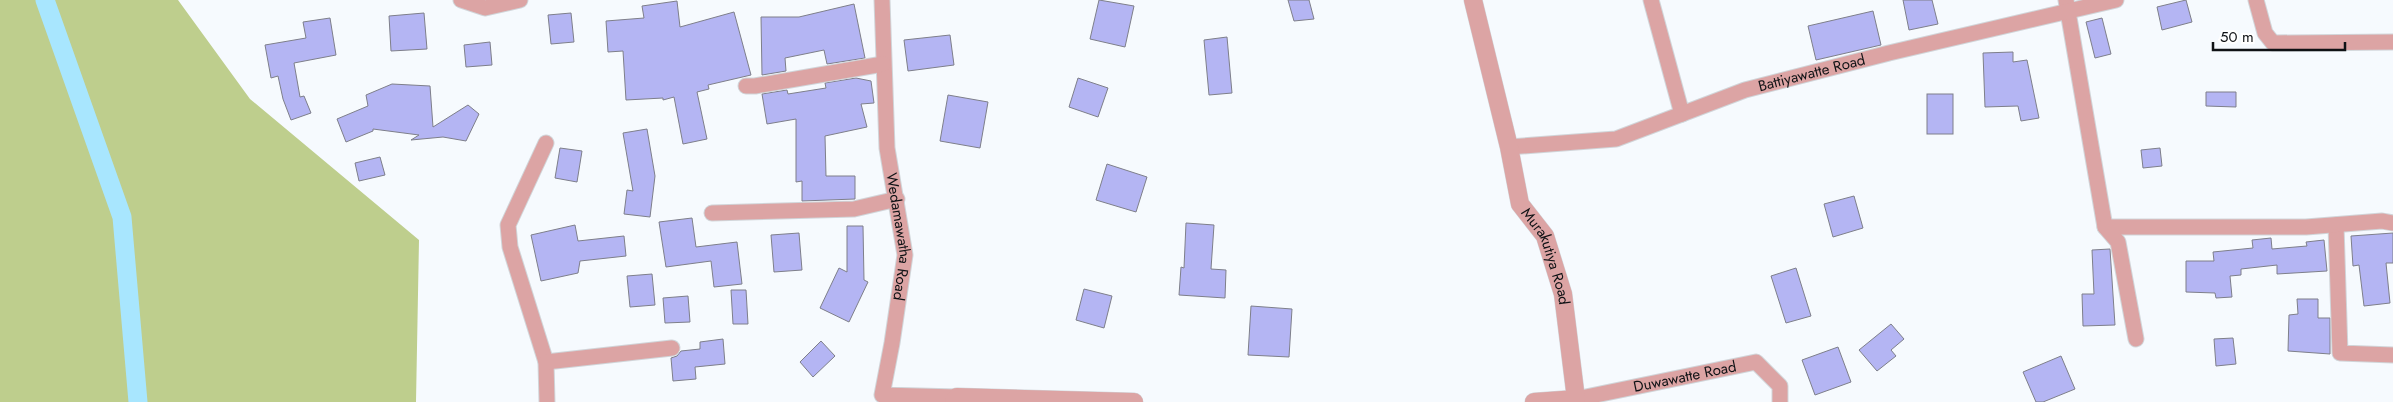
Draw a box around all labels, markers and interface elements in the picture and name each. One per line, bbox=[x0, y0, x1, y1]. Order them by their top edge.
scale bar bbox=[2213, 20, 2346, 52]
text: 50 m bbox=[2220, 26, 2254, 48]
street label: Battiyawatte Road bbox=[1756, 49, 1867, 97]
street label: Wedamawatha Road bbox=[880, 171, 916, 302]
street label: Murakutiya Road bbox=[1516, 203, 1575, 306]
street label: Duwawatte Road bbox=[1631, 355, 1738, 398]

